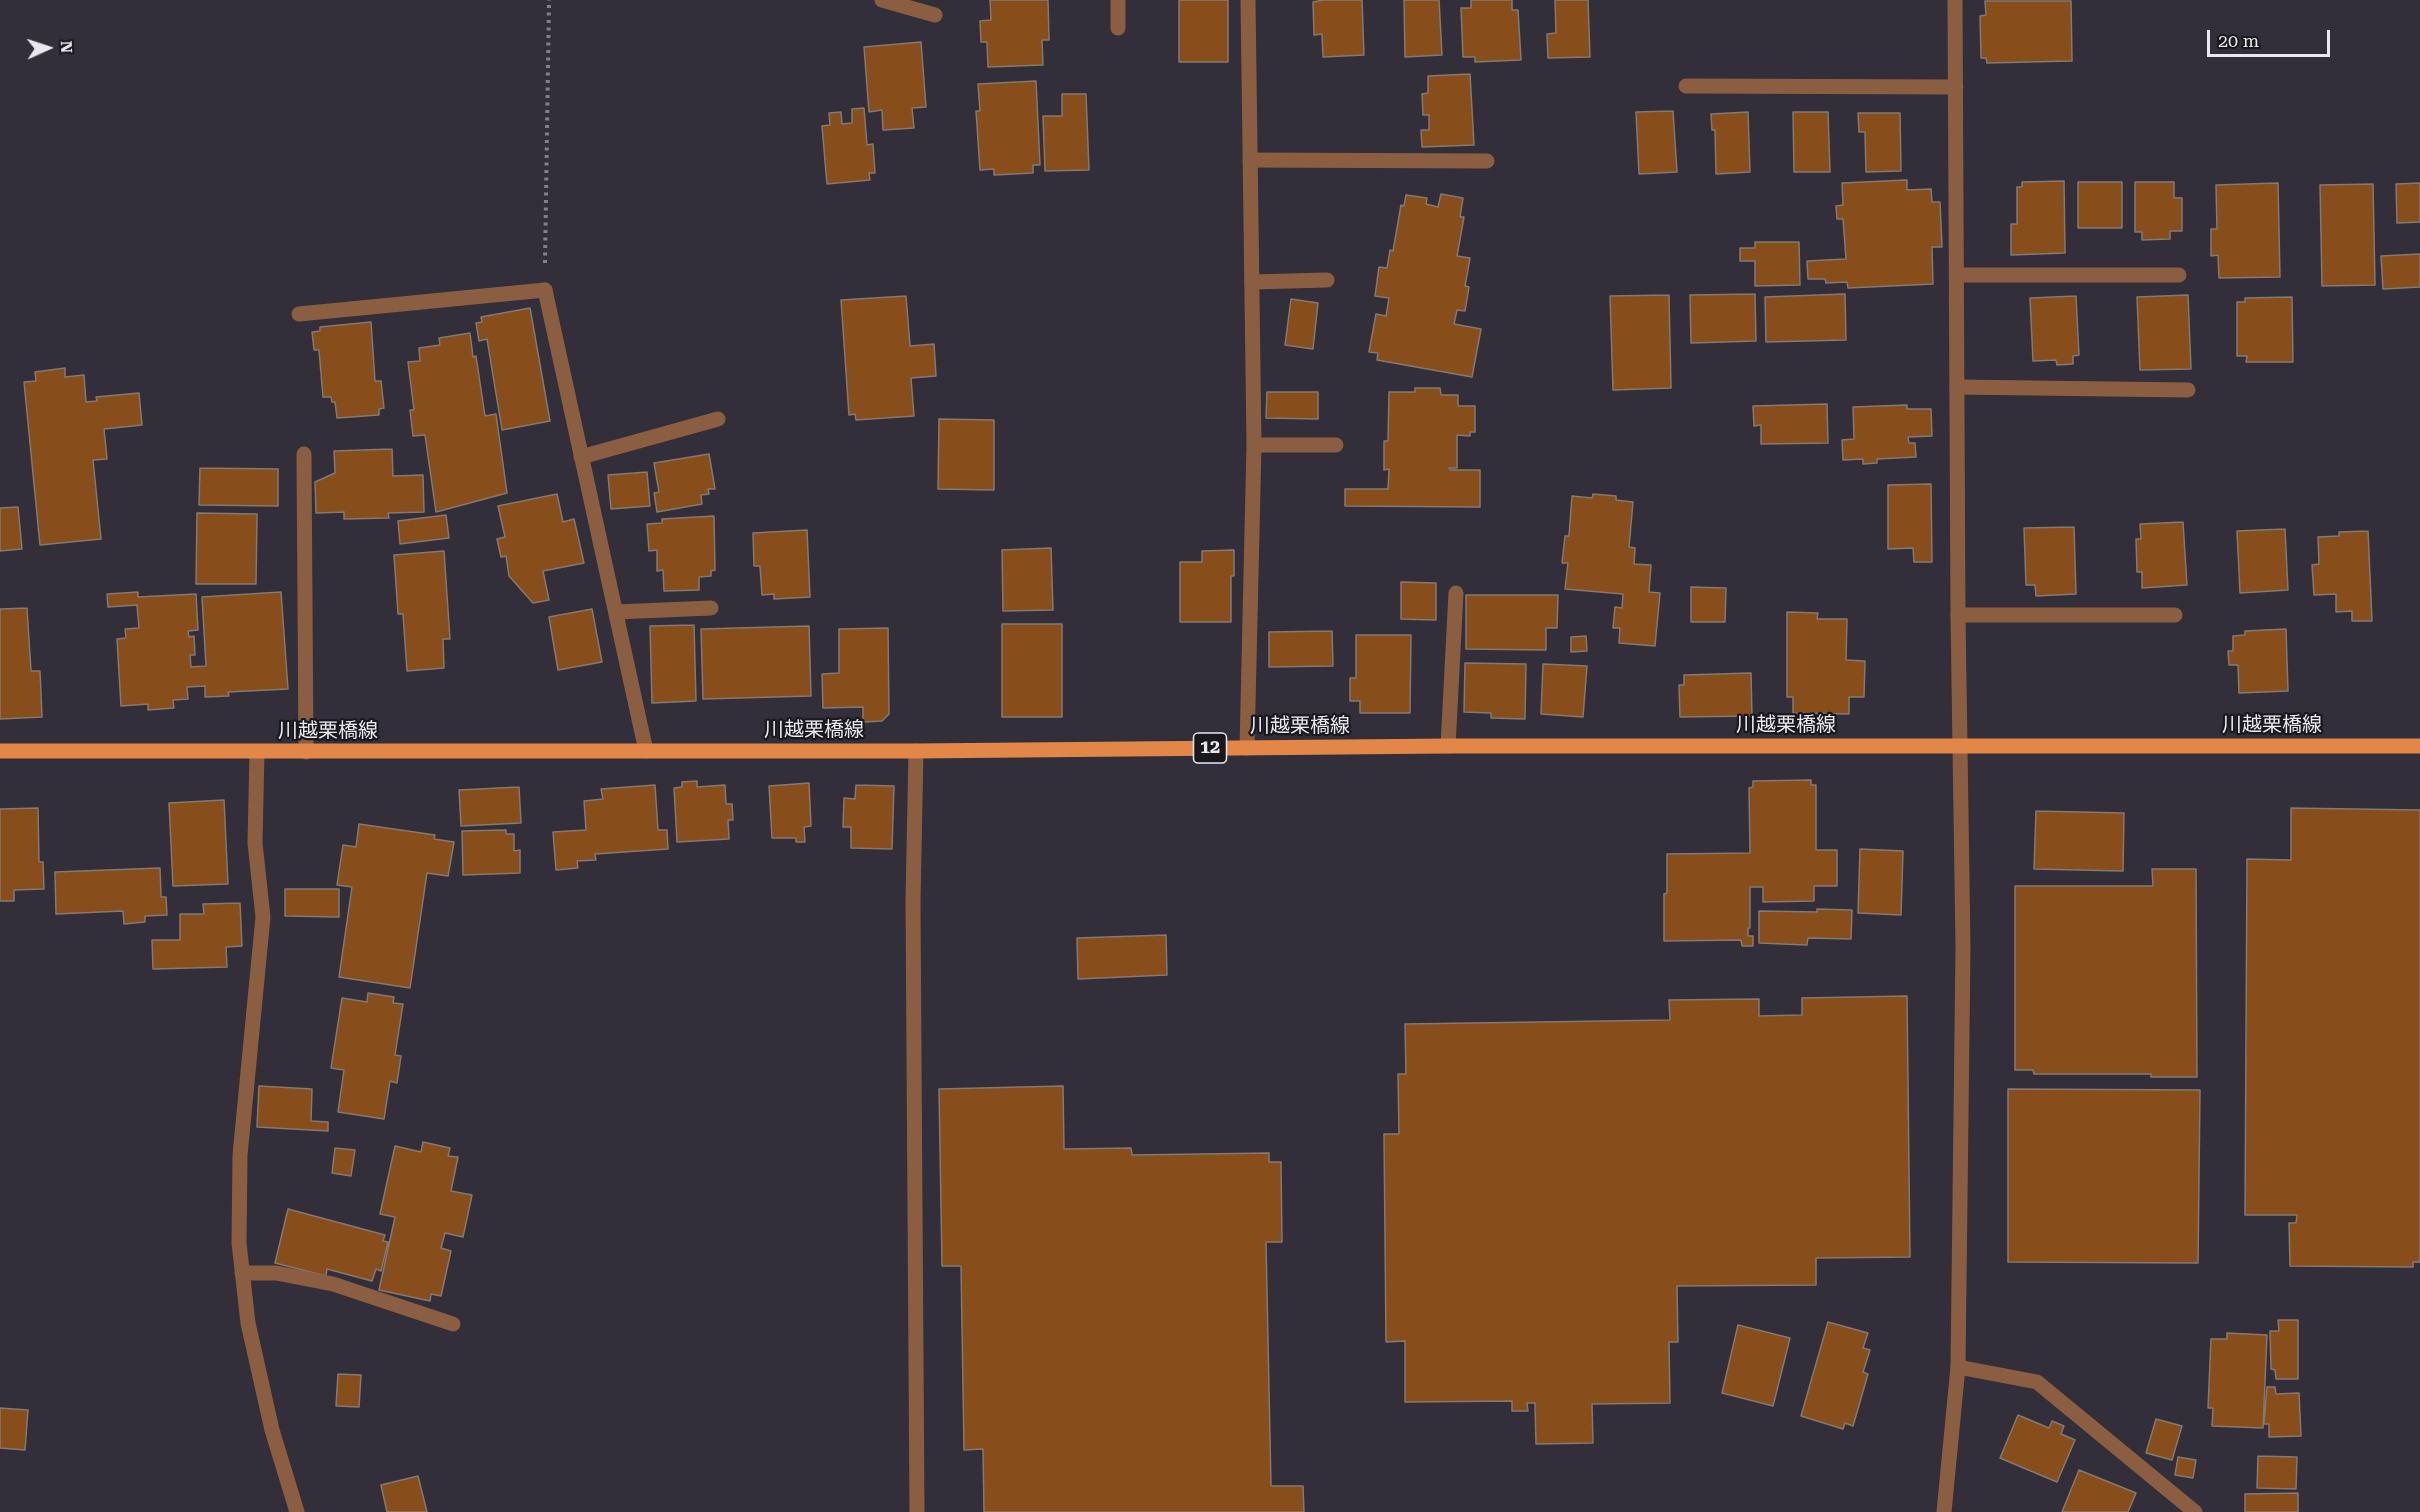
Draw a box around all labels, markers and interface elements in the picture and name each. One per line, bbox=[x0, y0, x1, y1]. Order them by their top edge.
north arrow bbox=[18, 18, 78, 78]
scale bar bbox=[2210, 18, 2333, 56]
text: 20 m bbox=[2218, 30, 2259, 51]
text: N bbox=[57, 40, 76, 54]
street label: 川越栗橋線 bbox=[1736, 713, 1836, 737]
street label: 川越栗橋線 bbox=[2222, 713, 2322, 737]
street label: 川越栗橋線 bbox=[1250, 714, 1350, 738]
street label: 川越栗橋線 bbox=[764, 718, 864, 742]
street label: 川越栗橋線 bbox=[278, 719, 378, 743]
road number: 12 bbox=[1194, 733, 1226, 763]

